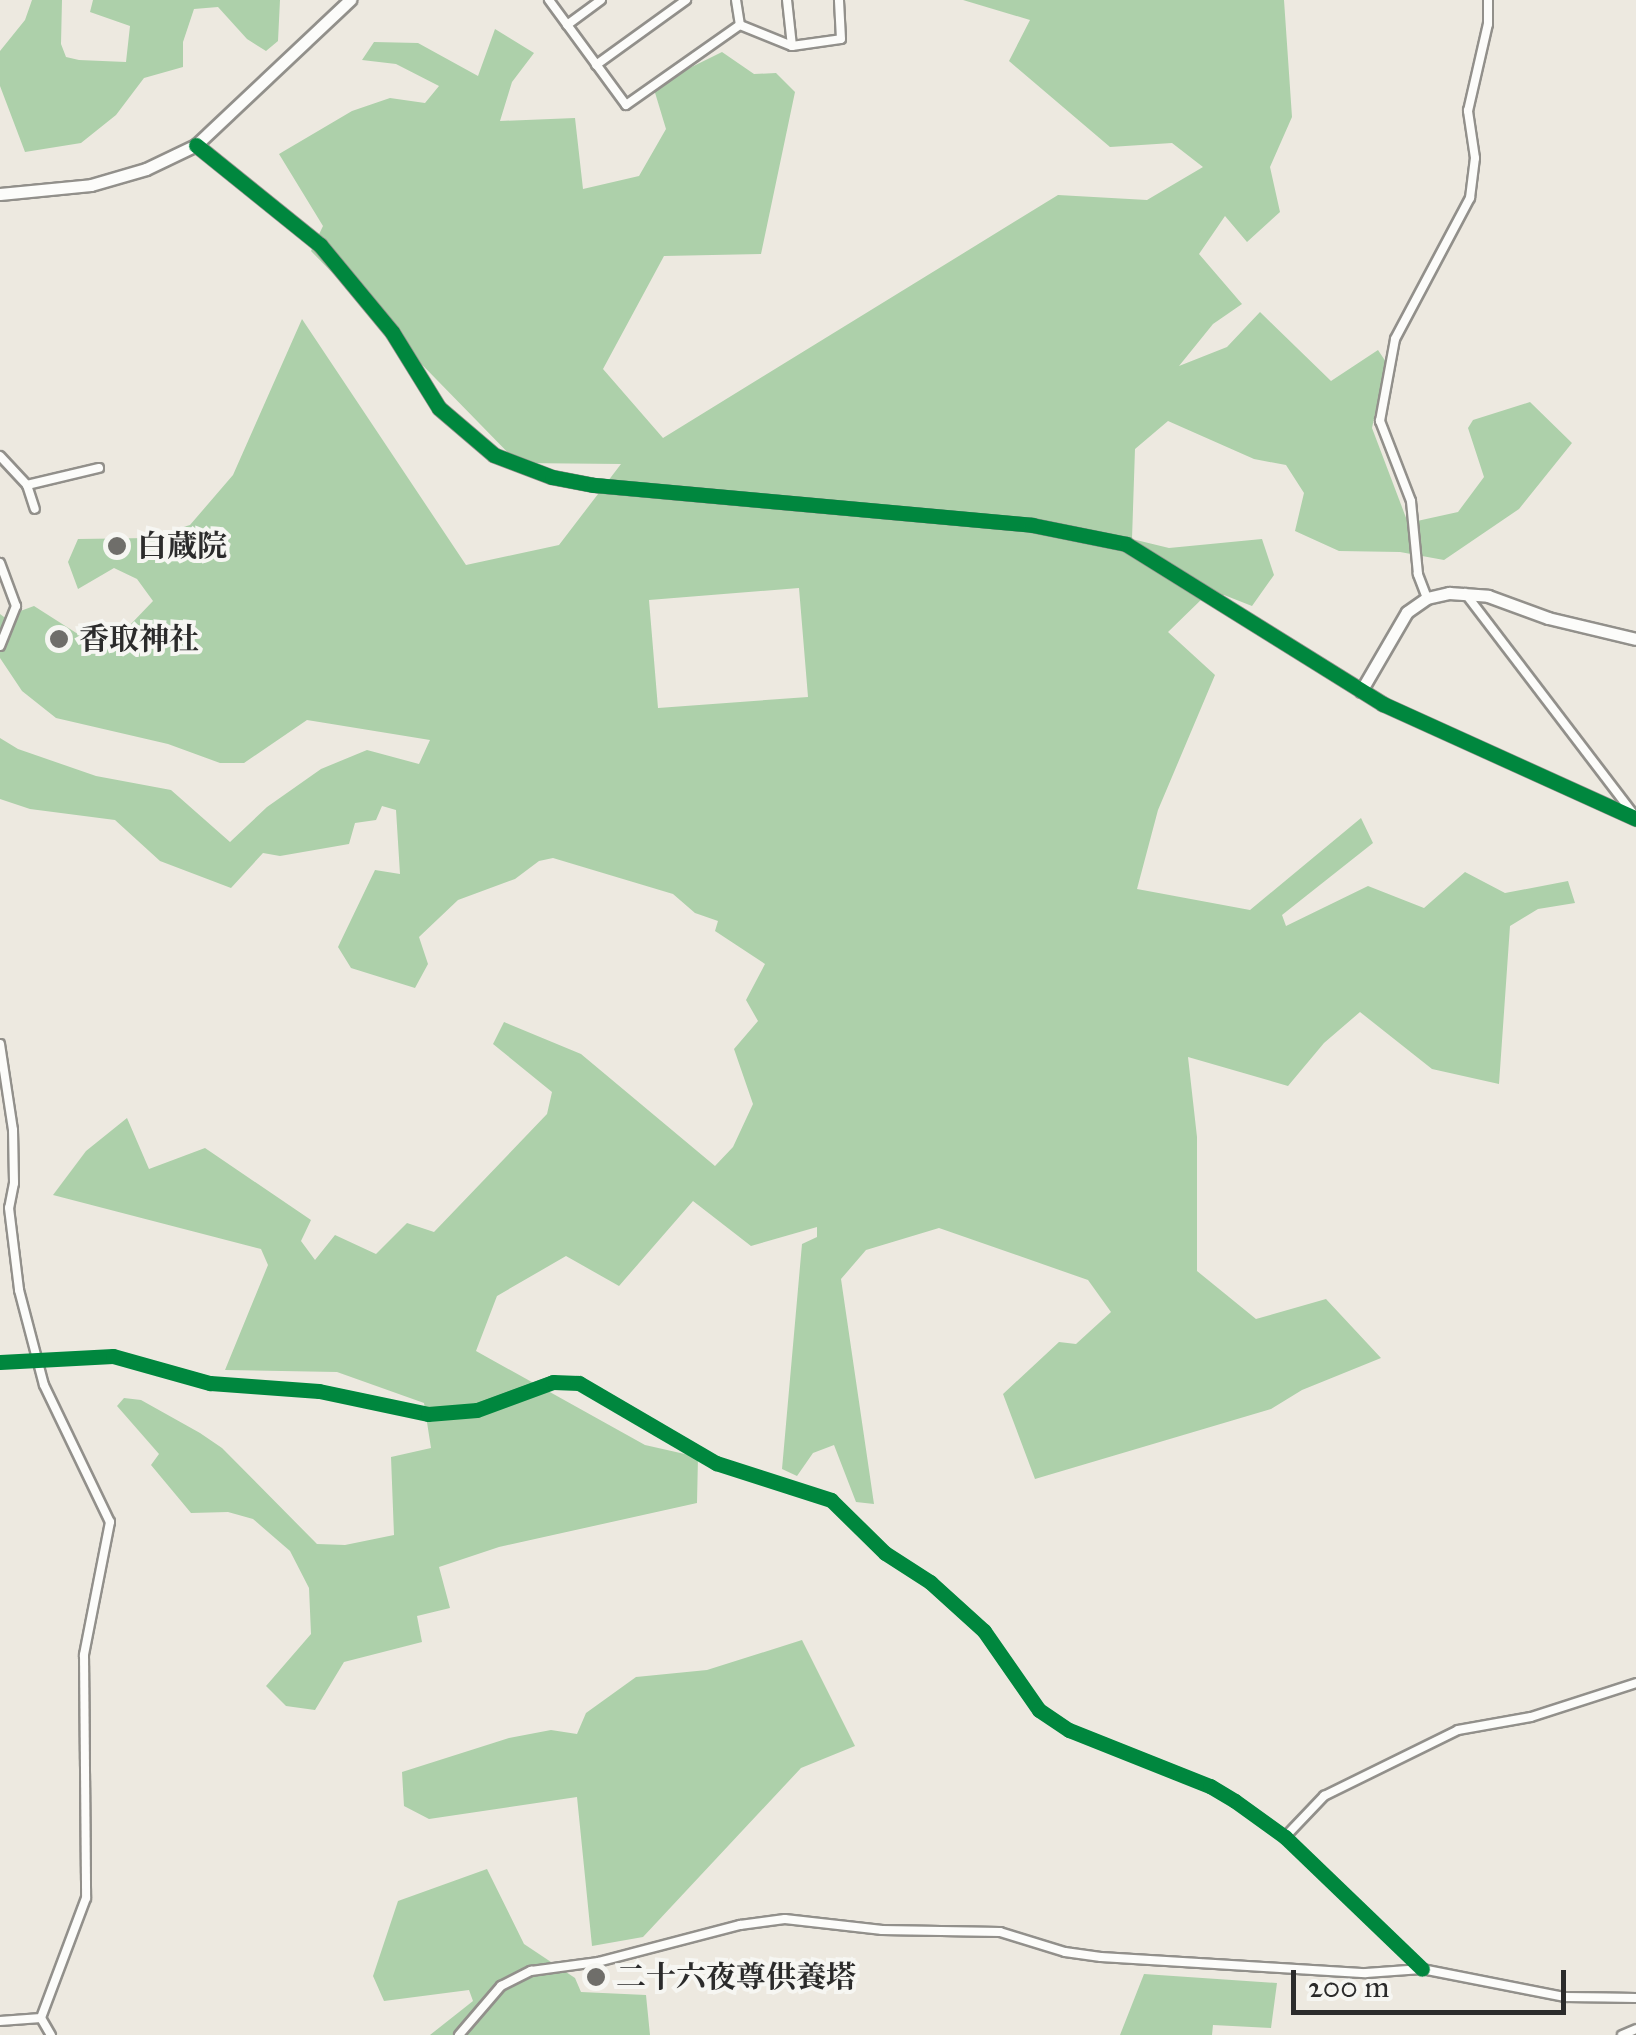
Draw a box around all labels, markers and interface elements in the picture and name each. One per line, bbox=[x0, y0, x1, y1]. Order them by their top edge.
place label: 白蔵院 bbox=[137, 528, 227, 564]
marker: 白蔵院 bbox=[106, 535, 128, 557]
place label: 香取神社 bbox=[79, 621, 199, 657]
marker: 香取神社 bbox=[48, 628, 70, 650]
scale bar bbox=[1296, 1950, 1571, 2012]
place label: 二十六夜尊供養塔 bbox=[616, 1959, 856, 1995]
marker: 二十六夜尊供養塔 bbox=[585, 1966, 607, 1988]
text: 200 m bbox=[1308, 1969, 1389, 2005]

